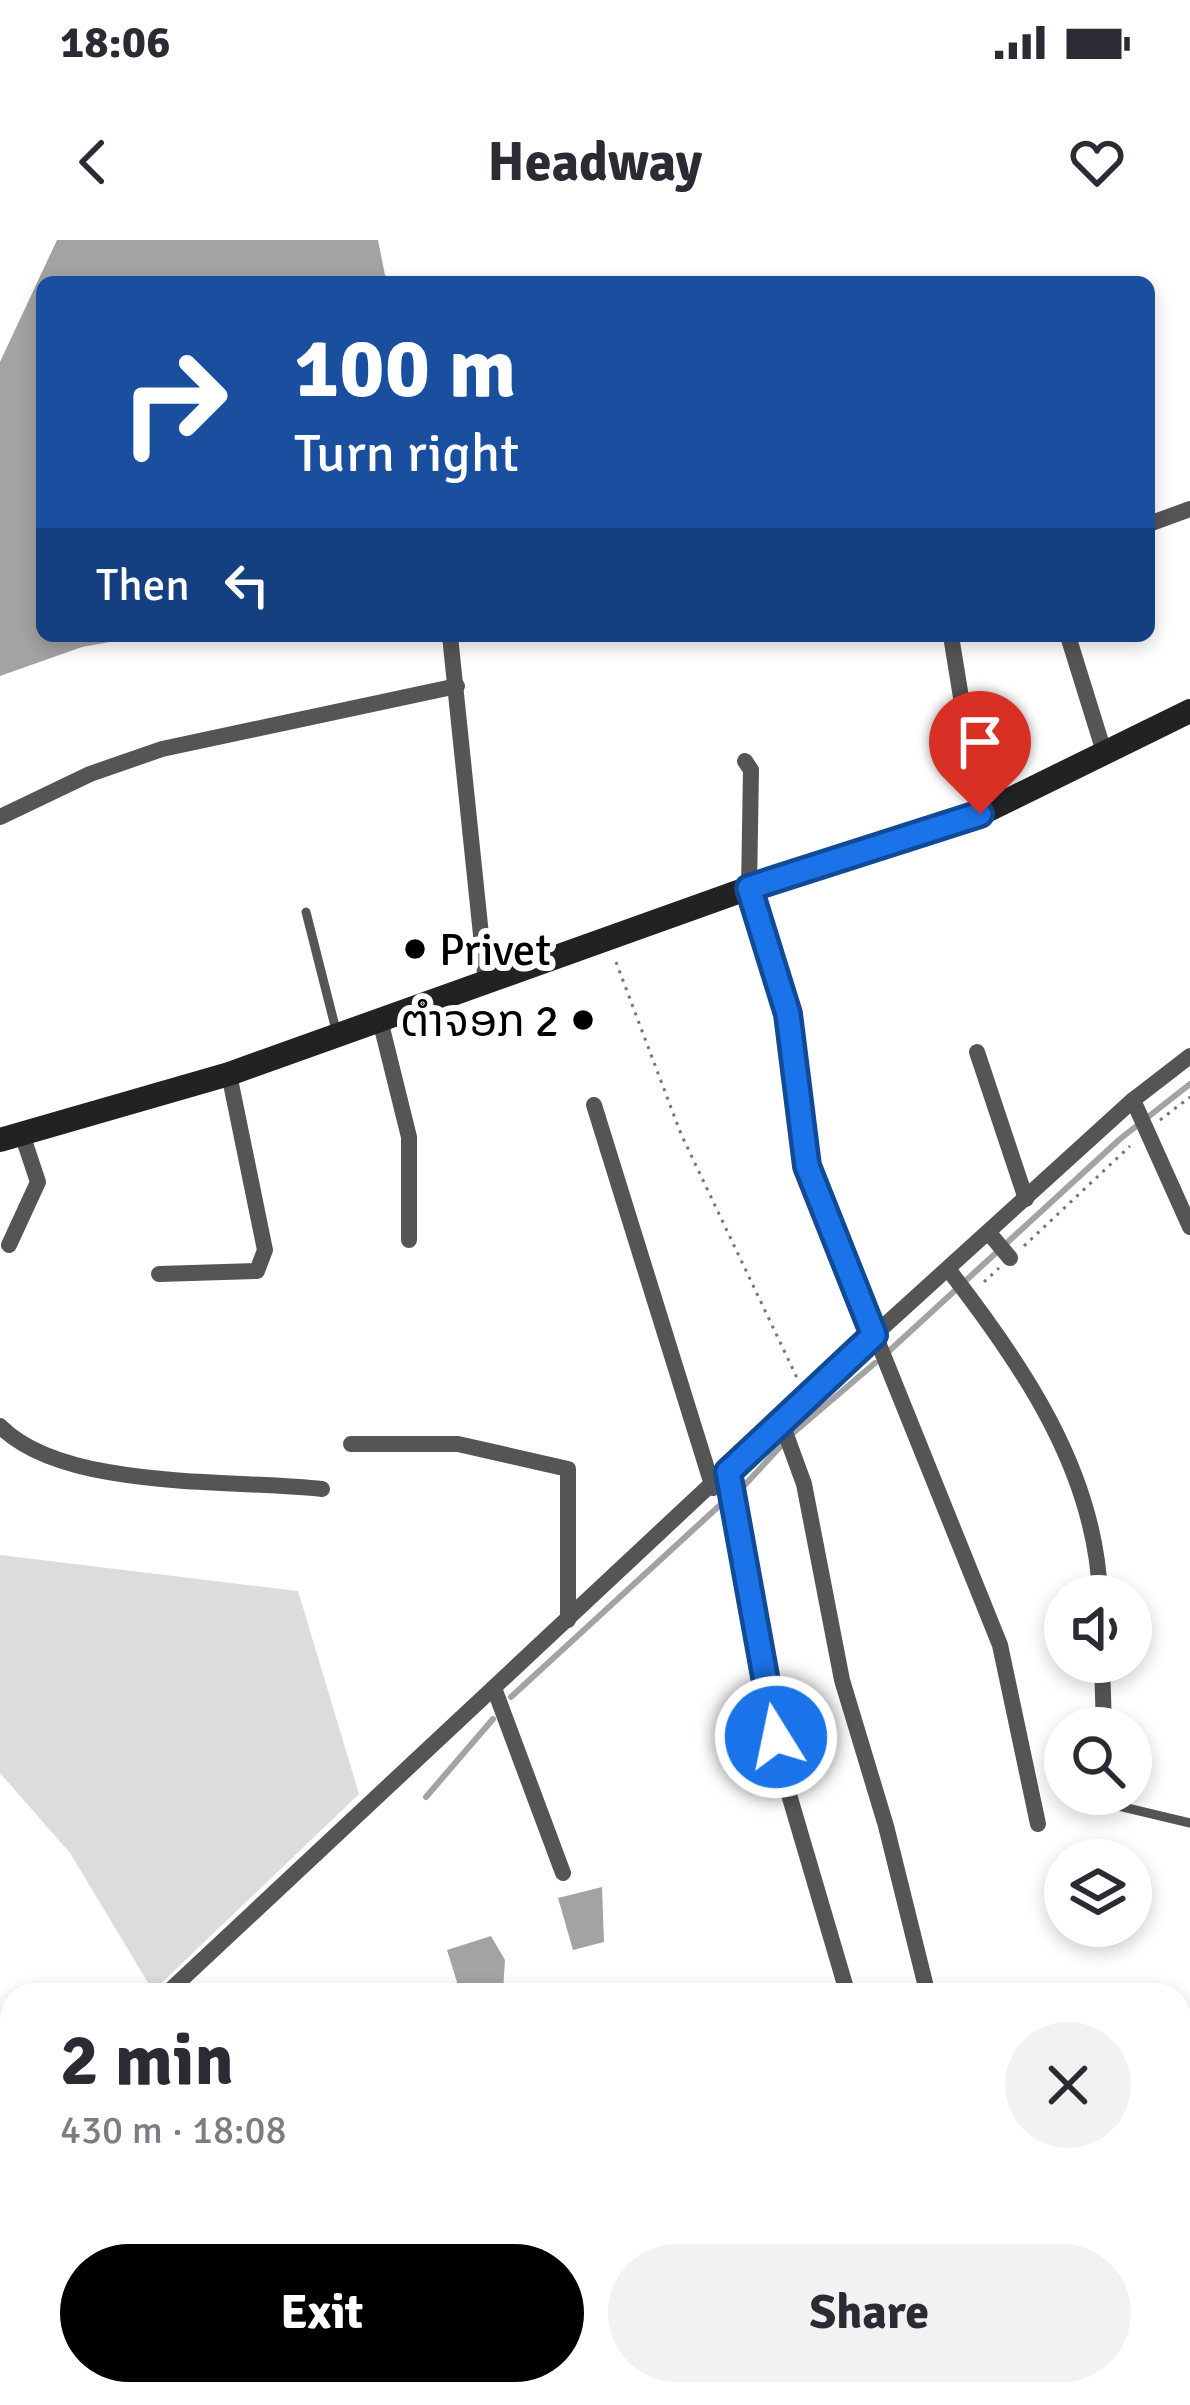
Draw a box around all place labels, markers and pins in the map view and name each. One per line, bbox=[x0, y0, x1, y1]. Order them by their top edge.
pin bbox=[929, 691, 1031, 814]
place label: Privet bbox=[439, 923, 551, 978]
marker: Privet bbox=[402, 936, 428, 962]
place label: ຕຳຈອກ 2 bbox=[400, 994, 559, 1049]
marker: ຕຳຈອກ 2 bbox=[570, 1007, 596, 1033]

